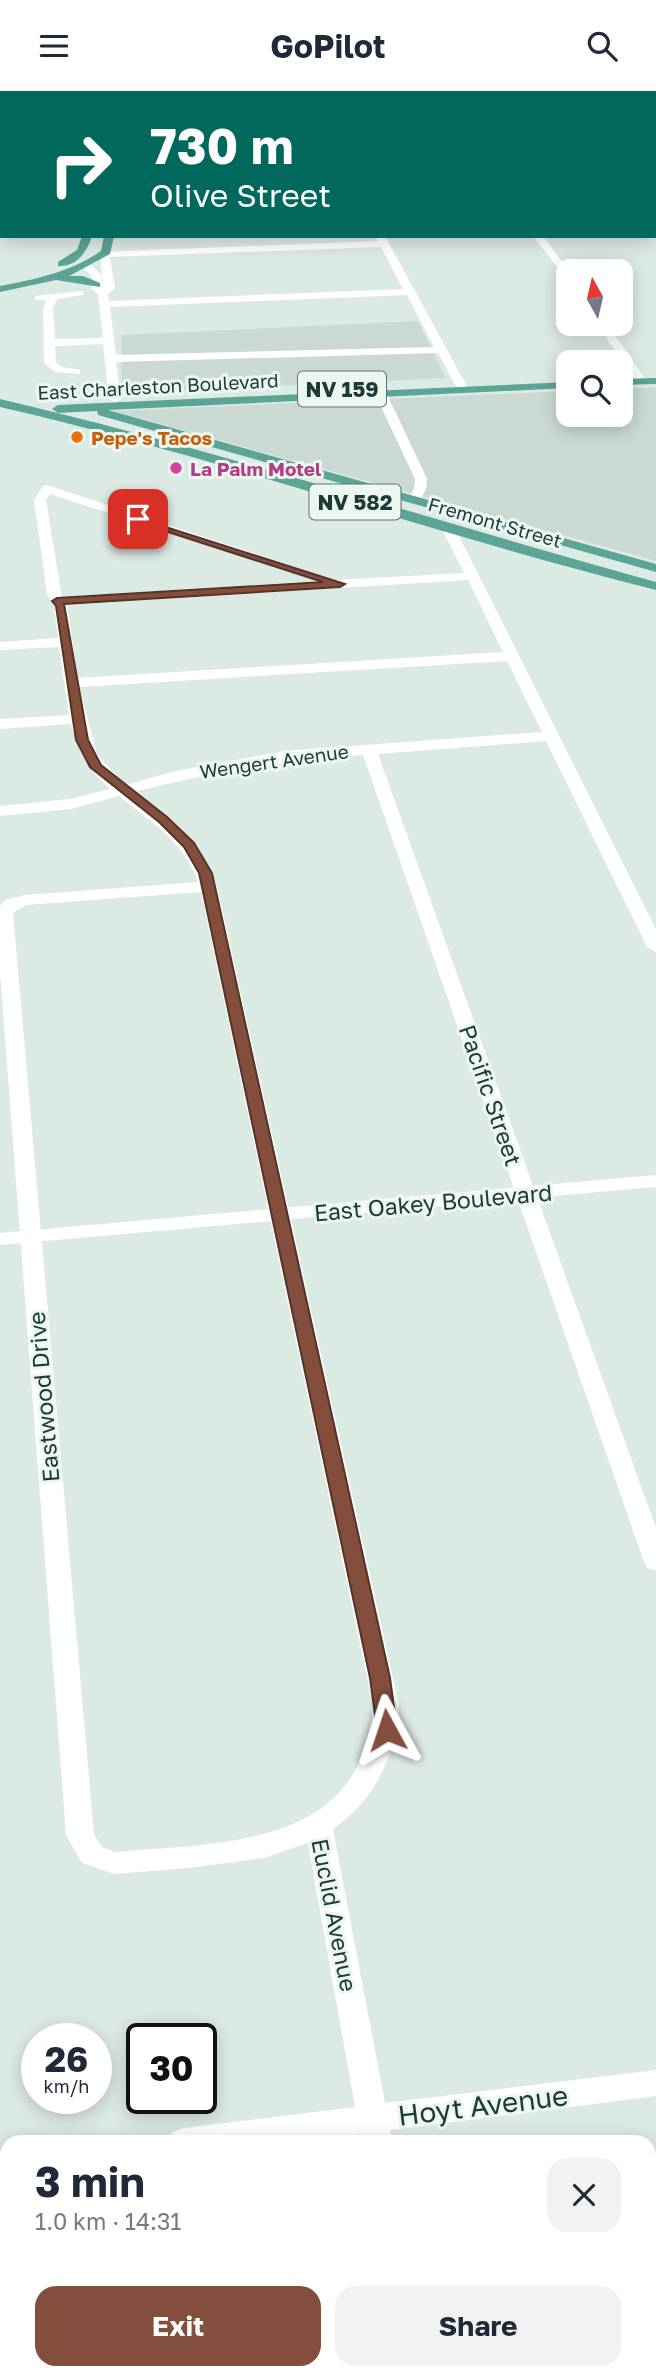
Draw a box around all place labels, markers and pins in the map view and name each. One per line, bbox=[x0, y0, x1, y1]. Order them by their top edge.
place label: Pepe's Tacos bbox=[91, 426, 213, 449]
marker: Pepe's Tacos bbox=[69, 429, 85, 445]
place label: La Palm Motel bbox=[190, 457, 321, 480]
marker: La Palm Motel bbox=[168, 460, 184, 476]
pin bbox=[108, 489, 168, 549]

